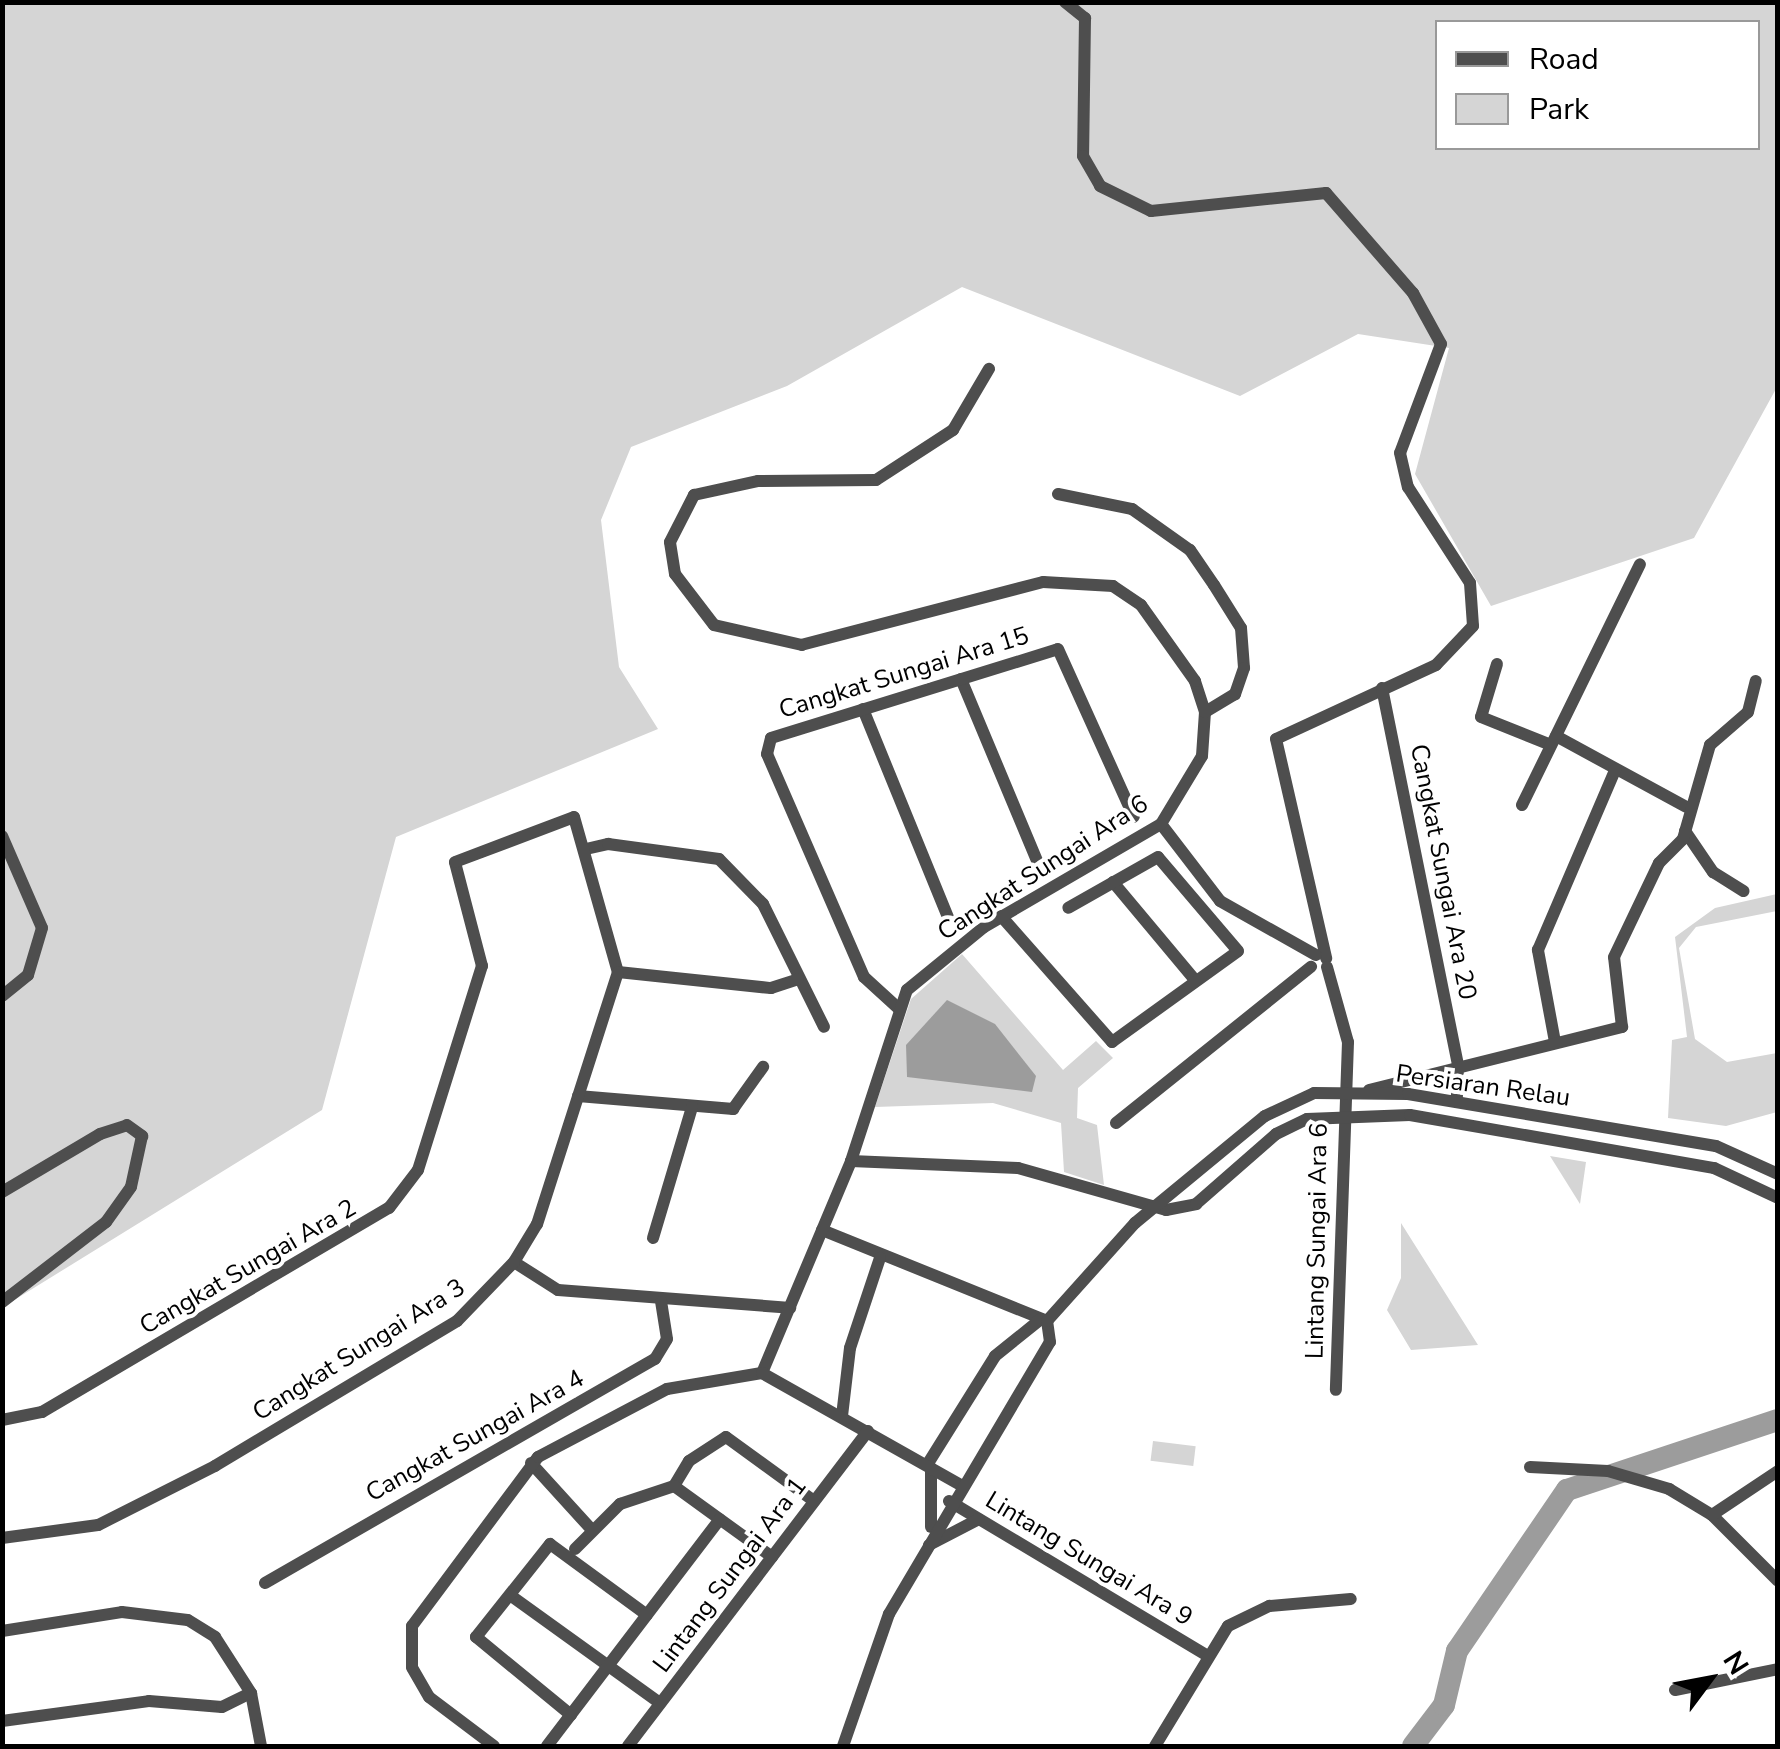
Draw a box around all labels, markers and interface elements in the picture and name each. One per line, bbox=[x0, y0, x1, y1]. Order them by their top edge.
legend bbox=[1435, 20, 1760, 150]
text: Road bbox=[1529, 39, 1599, 80]
text: Park bbox=[1529, 89, 1589, 130]
street label: Cangkat Sungai Ara 15 bbox=[775, 621, 1033, 725]
street label: Cangkat Sungai Ara 20 bbox=[1403, 742, 1483, 1002]
street label: Cangkat Sungai Ara 6 bbox=[932, 789, 1154, 947]
street label: Persiaran Relau bbox=[1394, 1059, 1572, 1113]
street label: Lintang Sungai Ara 6 bbox=[1300, 1123, 1334, 1359]
street label: Cangkat Sungai Ara 2 bbox=[135, 1193, 361, 1341]
street label: Cangkat Sungai Ara 3 bbox=[247, 1272, 471, 1428]
street label: Cangkat Sungai Ara 4 bbox=[361, 1364, 589, 1508]
street label: Lintang Sungai Ara 1 bbox=[647, 1472, 813, 1678]
street label: Lintang Sungai Ara 9 bbox=[980, 1485, 1198, 1633]
north arrow bbox=[1660, 1629, 1760, 1729]
text: N bbox=[1714, 1644, 1757, 1682]

